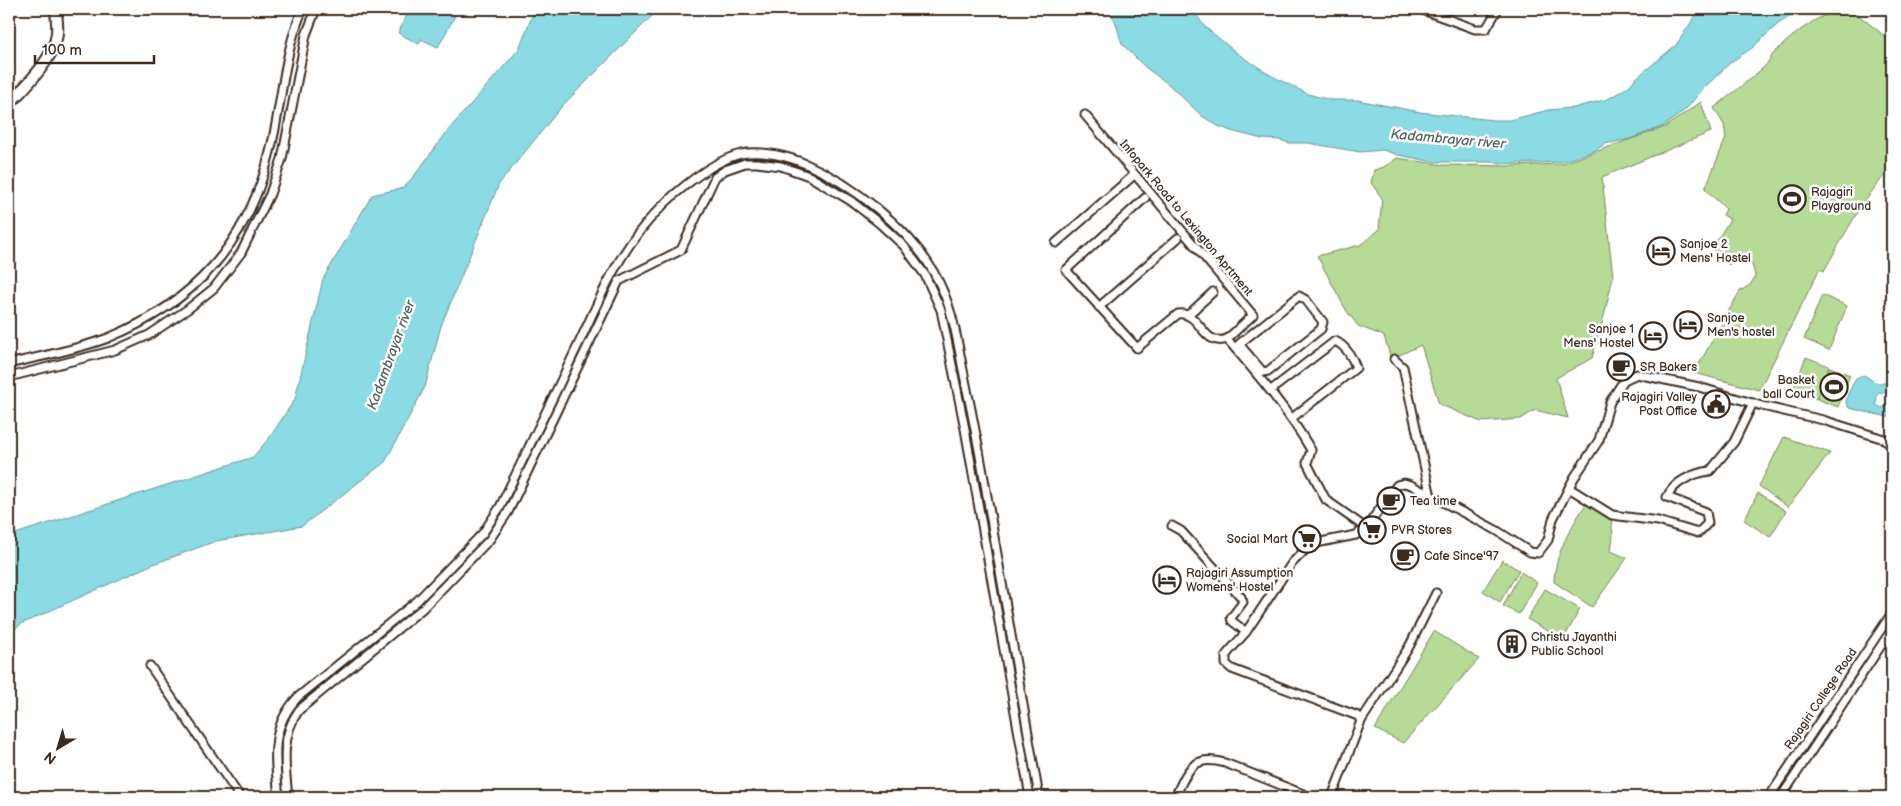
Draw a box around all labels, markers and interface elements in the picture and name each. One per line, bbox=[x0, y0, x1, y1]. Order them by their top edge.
scale bar bbox=[35, 32, 154, 64]
text: 100 m bbox=[42, 41, 82, 60]
water label: Kadambrayar river bbox=[1390, 126, 1507, 153]
street label: Infopark Road to Lexington Aprtment bbox=[1116, 137, 1256, 299]
sports icon: Rajagiri Playground bbox=[1777, 184, 1807, 214]
place label: Rajagiri Playground bbox=[1811, 185, 1871, 214]
hotel icon: Sanjoe 2 Mens' Hostel bbox=[1646, 236, 1676, 266]
place label: Sanjoe 2 Mens' Hostel bbox=[1680, 237, 1751, 266]
water label: Kadambrayar river bbox=[363, 297, 419, 412]
hotel icon: Sanjoe Men's hostel bbox=[1673, 310, 1703, 340]
place label: Sanjoe Men's hostel bbox=[1707, 311, 1775, 340]
hotel icon: Sanjoe 1 Mens' Hostel bbox=[1638, 321, 1668, 351]
place label: Sanjoe 1 Mens' Hostel bbox=[1563, 322, 1634, 351]
cafe icon: SR Bakers bbox=[1606, 352, 1636, 382]
place label: SR Bakers bbox=[1640, 360, 1697, 375]
sports icon: Basket ball Court bbox=[1819, 372, 1849, 402]
place label: Basket ball Court bbox=[1763, 373, 1815, 402]
public building icon: Rajagiri Valley Post Office bbox=[1701, 389, 1731, 419]
place label: Rajagiri Valley Post Office bbox=[1621, 390, 1698, 419]
cafe icon: Tea time bbox=[1376, 486, 1406, 516]
place label: Tea time bbox=[1410, 494, 1457, 509]
supermarket icon: PVR Stores bbox=[1357, 515, 1387, 545]
place label: PVR Stores bbox=[1391, 523, 1452, 538]
supermarket icon: Social Mart bbox=[1292, 524, 1322, 554]
place label: Social Mart bbox=[1227, 532, 1288, 547]
cafe icon: Cafe Since'97 bbox=[1390, 541, 1420, 571]
place label: Cafe Since'97 bbox=[1424, 549, 1499, 564]
hotel icon: Rajagiri Assumption Womens' Hostel bbox=[1152, 565, 1182, 595]
place label: Rajagiri Assumption Womens' Hostel bbox=[1186, 566, 1294, 595]
building icon: Christu Jayanthi Public School bbox=[1497, 629, 1527, 659]
place label: Christu Jayanthi Public School bbox=[1531, 630, 1617, 659]
street label: Rajagiri College Road bbox=[1781, 645, 1861, 753]
north arrow bbox=[32, 724, 82, 774]
text: N bbox=[41, 748, 60, 768]

